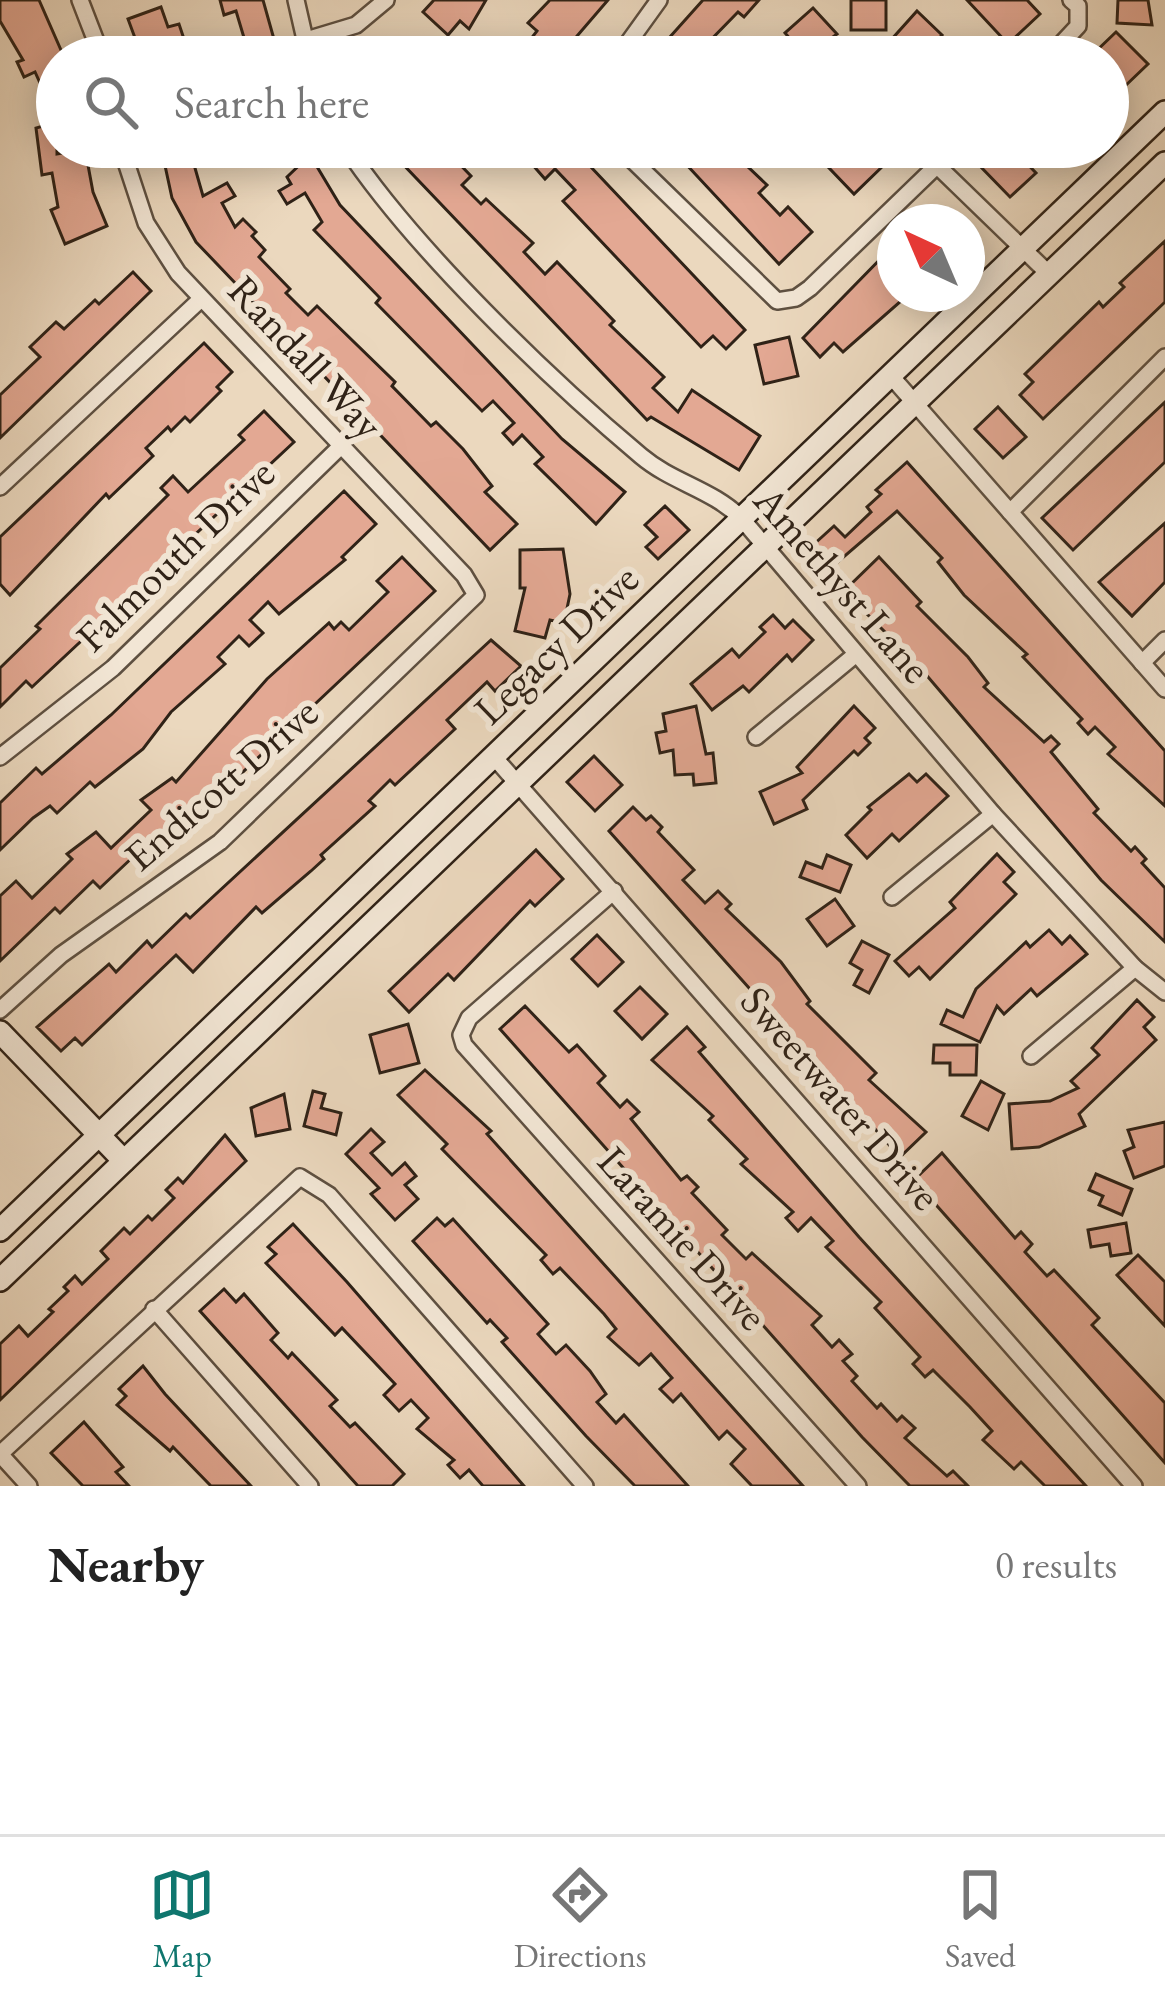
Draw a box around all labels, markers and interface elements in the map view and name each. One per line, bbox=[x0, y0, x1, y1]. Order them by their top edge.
search box bbox=[36, 36, 1129, 168]
icon: search bbox=[78, 69, 144, 135]
text: Search here bbox=[174, 73, 369, 131]
north arrow bbox=[877, 204, 985, 312]
street label: Randall Way bbox=[216, 263, 396, 451]
street label: Falmouth Drive bbox=[64, 446, 286, 664]
street label: Amethyst Lane bbox=[741, 473, 944, 694]
street label: Legacy Drive bbox=[462, 552, 650, 736]
street label: Endicott Drive bbox=[113, 685, 329, 883]
street label: Sweetwater Drive bbox=[729, 975, 953, 1221]
street label: Laramie Drive bbox=[586, 1134, 780, 1342]
text: Nearby bbox=[48, 1531, 204, 1597]
text: 0 results bbox=[995, 1539, 1117, 1590]
tab: Map bbox=[149, 1862, 215, 1977]
tab: Directions bbox=[514, 1862, 647, 1977]
tab: Saved bbox=[945, 1862, 1016, 1977]

